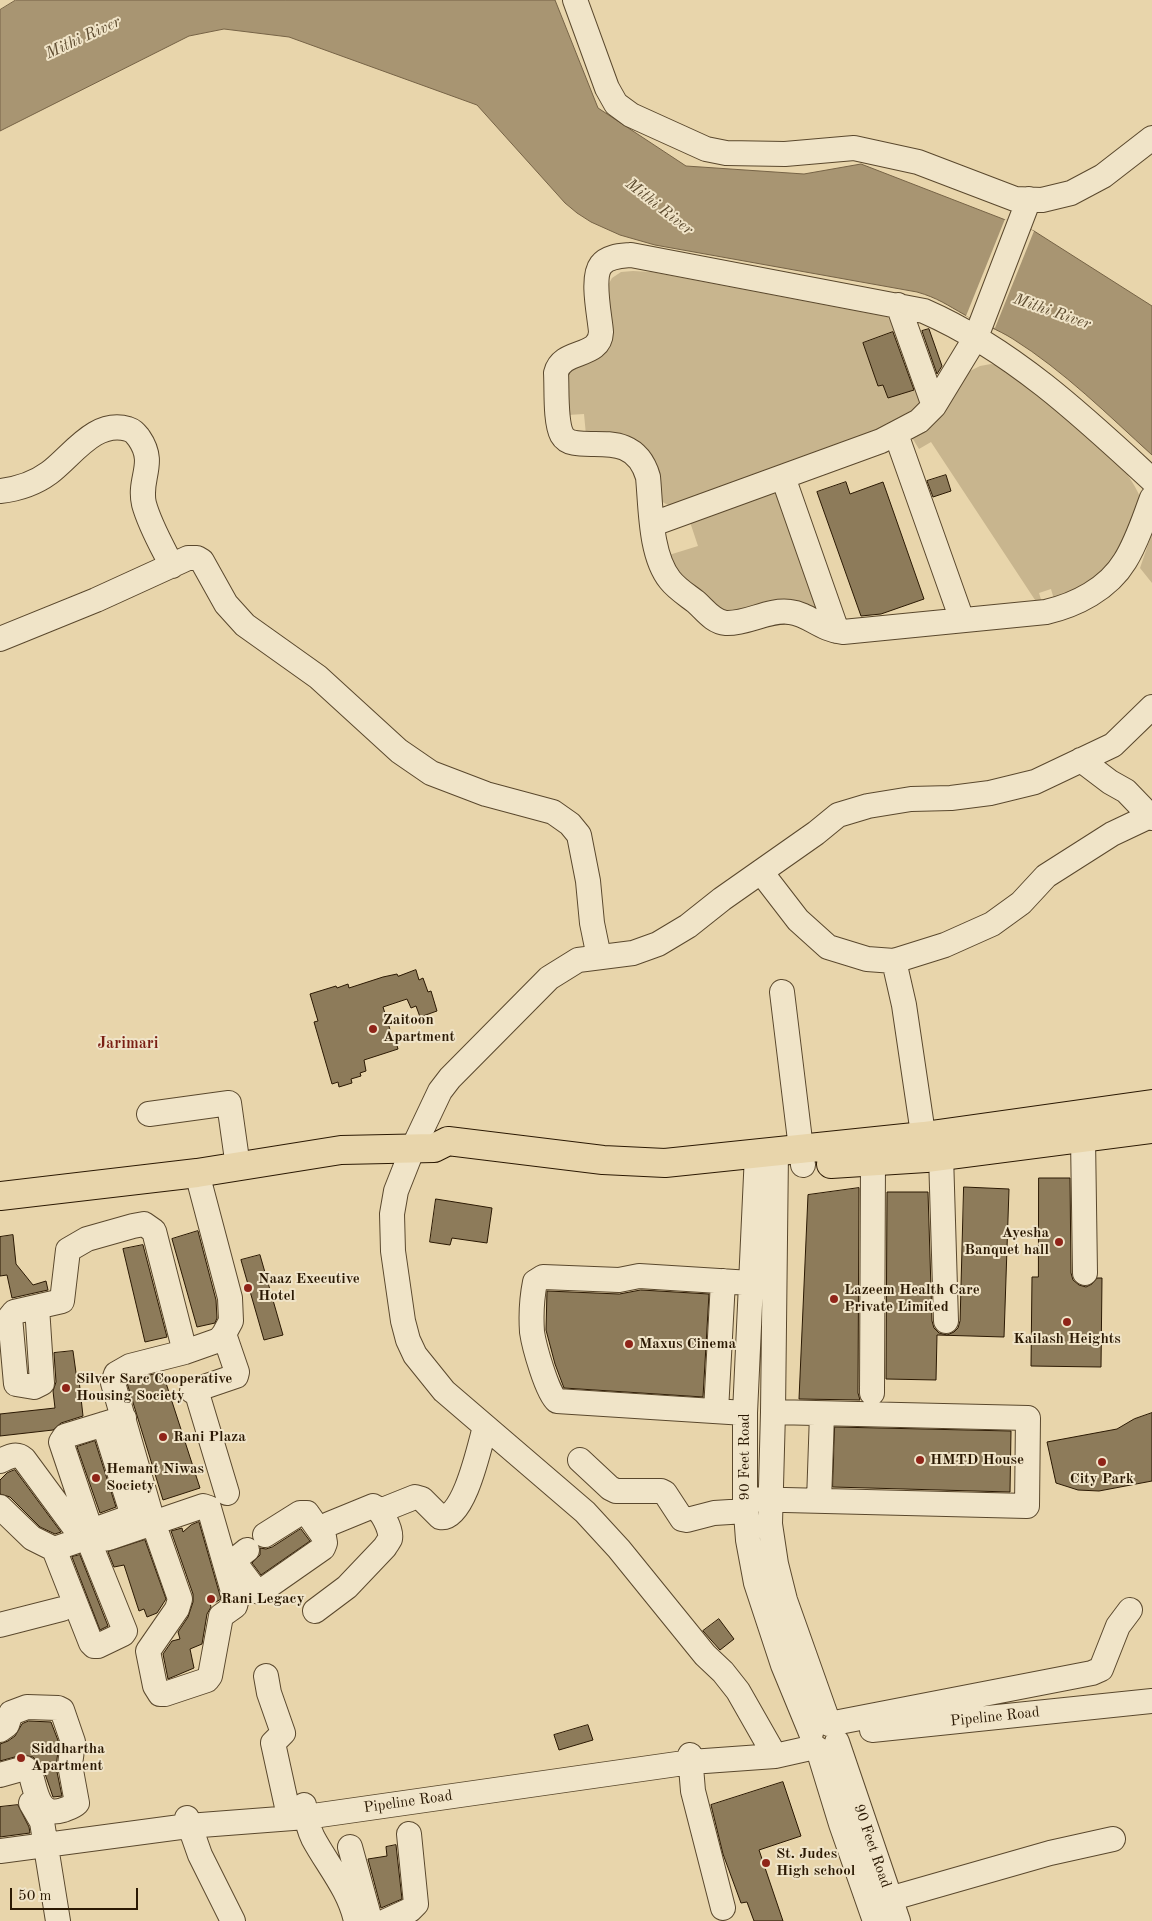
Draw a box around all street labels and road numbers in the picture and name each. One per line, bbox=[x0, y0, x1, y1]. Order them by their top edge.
street label: 90 Feet Road bbox=[736, 1413, 754, 1501]
street label: Pipeline Road bbox=[949, 1703, 1041, 1731]
street label: Pipeline Road bbox=[362, 1787, 454, 1817]
street label: 90 Feet Road bbox=[849, 1802, 895, 1890]

